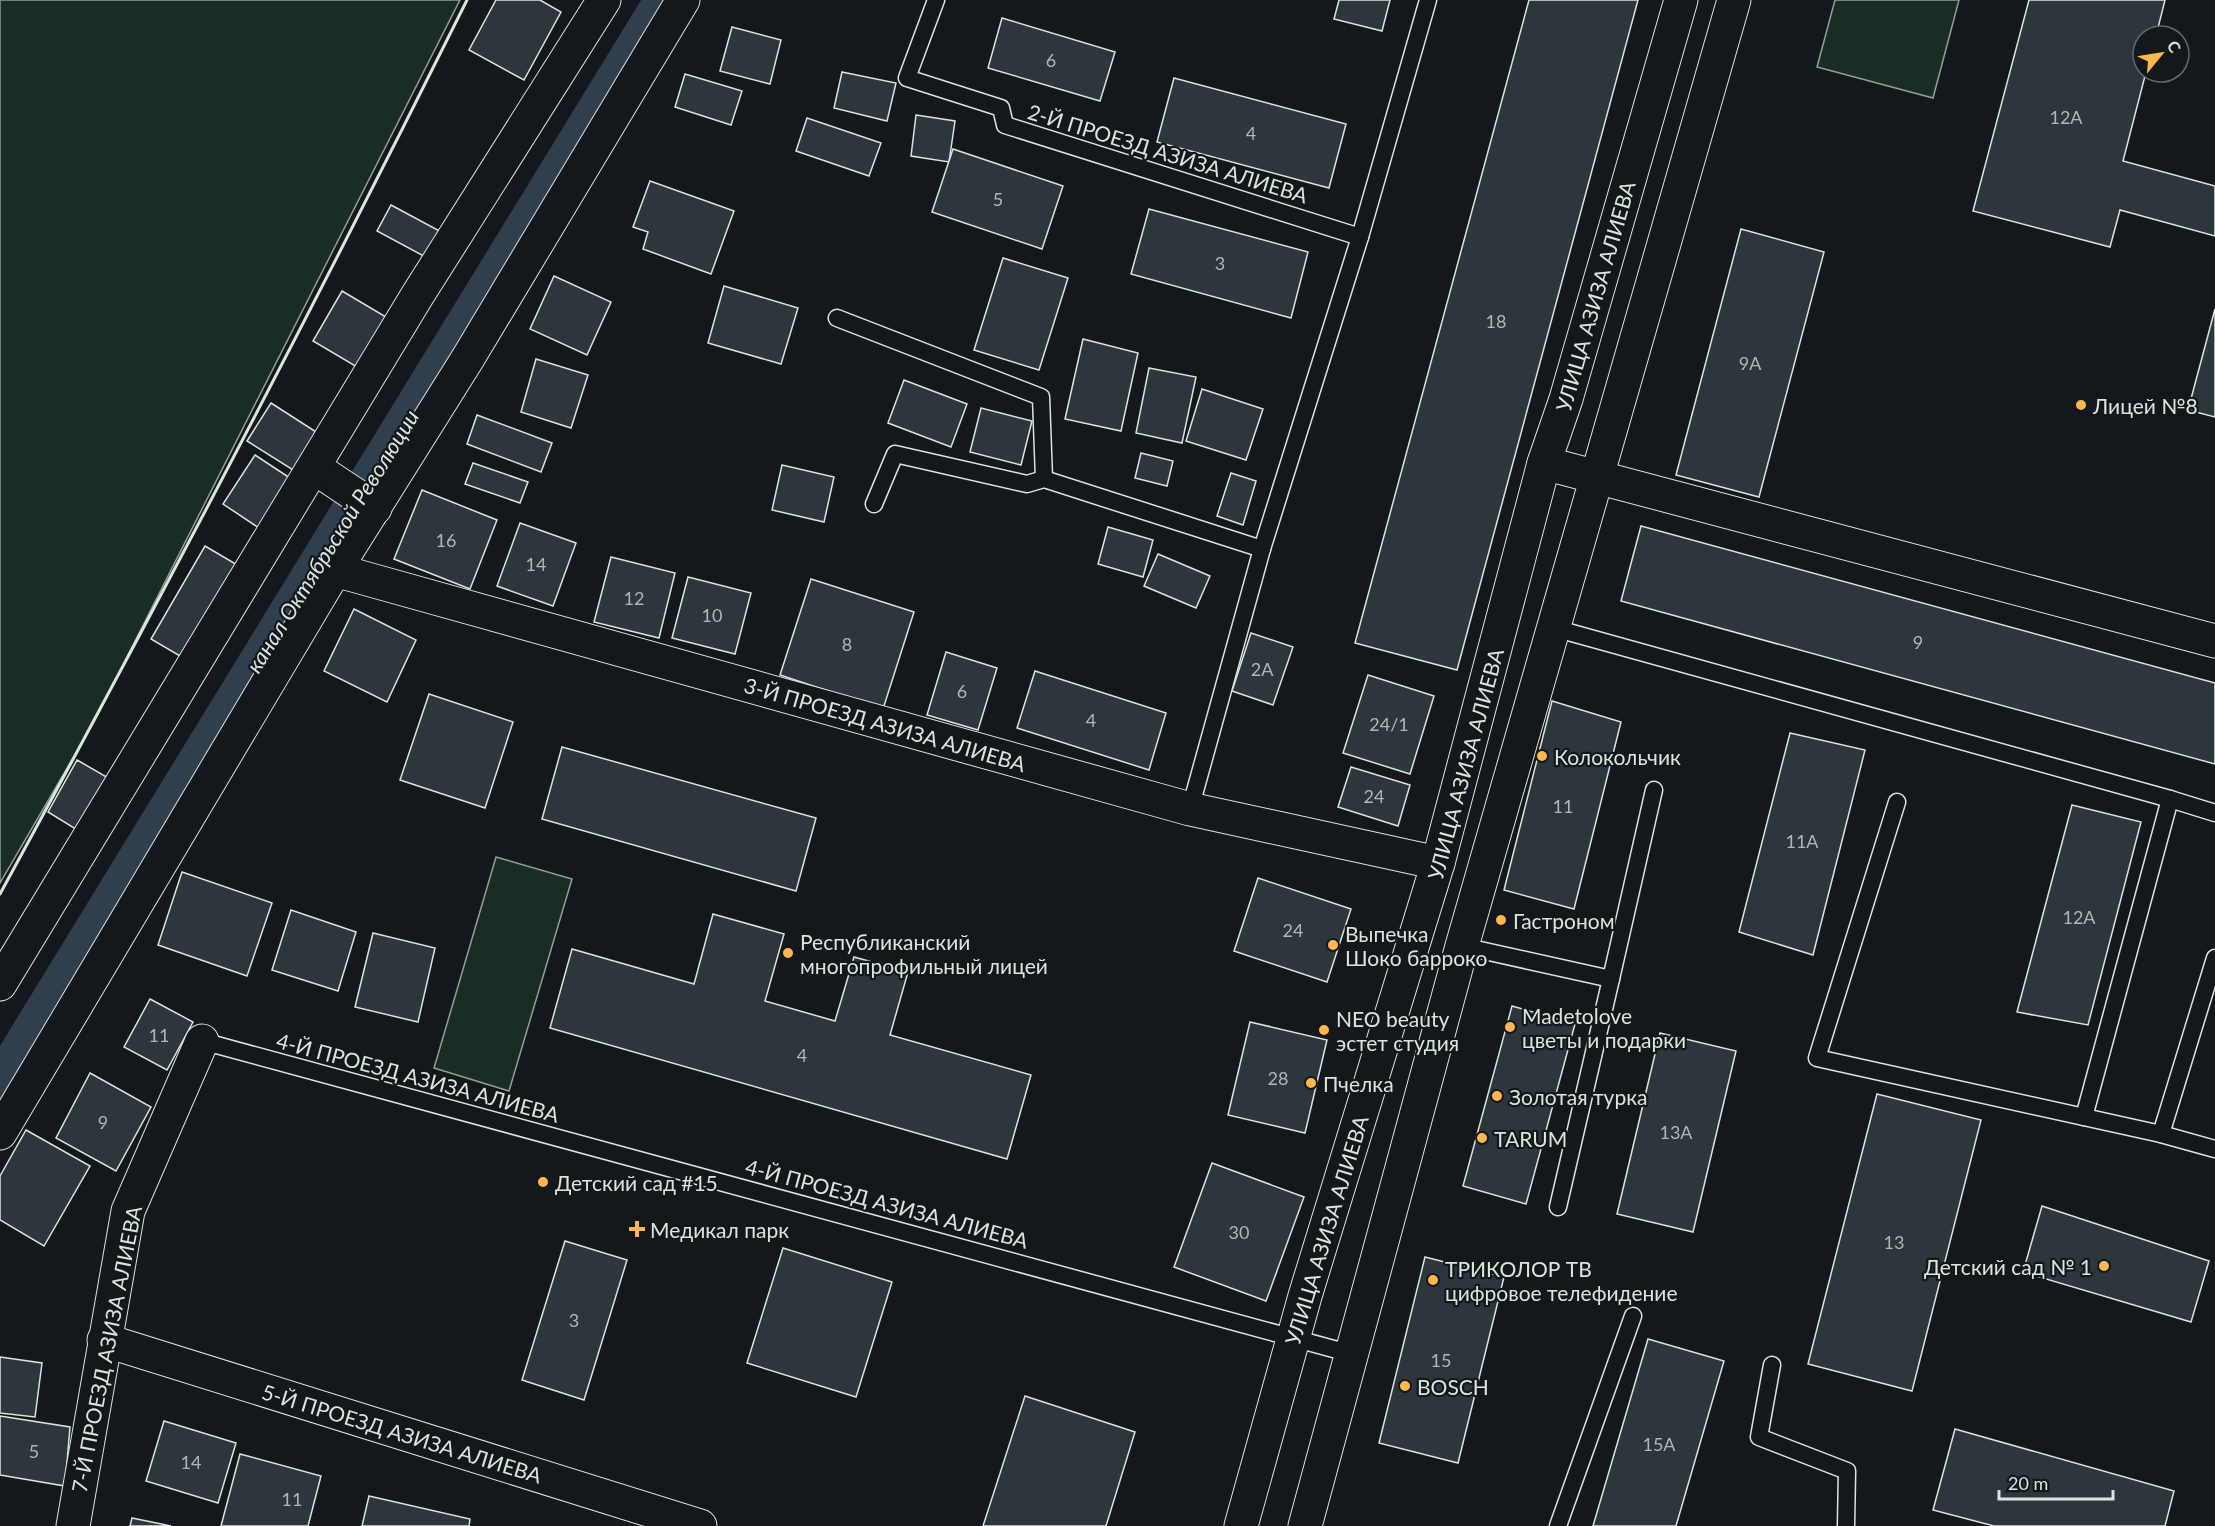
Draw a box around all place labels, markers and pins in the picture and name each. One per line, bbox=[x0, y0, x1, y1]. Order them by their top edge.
place label: Лицей №8 bbox=[2092, 393, 2198, 418]
marker: Лицей №8 bbox=[2074, 398, 2088, 412]
place label: Колокольчик bbox=[1554, 744, 1681, 769]
marker: Колокольчик bbox=[1535, 749, 1549, 763]
place label: Гастроном bbox=[1513, 908, 1614, 933]
marker: Гастроном bbox=[1494, 913, 1508, 927]
place label: Выпечка Шоко барроко bbox=[1345, 921, 1488, 970]
place label: Республиканский многопрофильный лицей bbox=[800, 929, 1048, 978]
marker: Выпечка Шоко барроко bbox=[1326, 938, 1340, 952]
marker: Республиканский многопрофильный лицей bbox=[781, 946, 795, 960]
place label: Madetolove цветы и подарки bbox=[1522, 1003, 1686, 1052]
place label: NEO beauty эстет студия bbox=[1336, 1006, 1459, 1055]
marker: Madetolove цветы и подарки bbox=[1503, 1020, 1517, 1034]
marker: NEO beauty эстет студия bbox=[1317, 1023, 1331, 1037]
place label: Пчелка bbox=[1323, 1071, 1394, 1096]
marker: Пчелка bbox=[1304, 1076, 1318, 1090]
place label: Золотая турка bbox=[1509, 1084, 1647, 1109]
marker: Золотая турка bbox=[1490, 1089, 1504, 1103]
place label: TARUM bbox=[1494, 1126, 1567, 1151]
marker: TARUM bbox=[1475, 1131, 1489, 1145]
place label: Детский сад #15 bbox=[555, 1170, 718, 1195]
marker: Детский сад #15 bbox=[536, 1175, 550, 1189]
place label: Медикал парк bbox=[650, 1217, 789, 1242]
marker: Медикал парк bbox=[628, 1220, 646, 1238]
place label: Детский сад № 1 bbox=[1924, 1254, 2092, 1279]
place label: ТРИКОЛОР ТВ цифровое телефидение bbox=[1445, 1256, 1677, 1305]
marker: Детский сад № 1 bbox=[2097, 1259, 2111, 1273]
marker: ТРИКОЛОР ТВ цифровое телефидение bbox=[1426, 1273, 1440, 1287]
place label: BOSCH bbox=[1417, 1374, 1489, 1399]
marker: BOSCH bbox=[1398, 1379, 1412, 1393]

